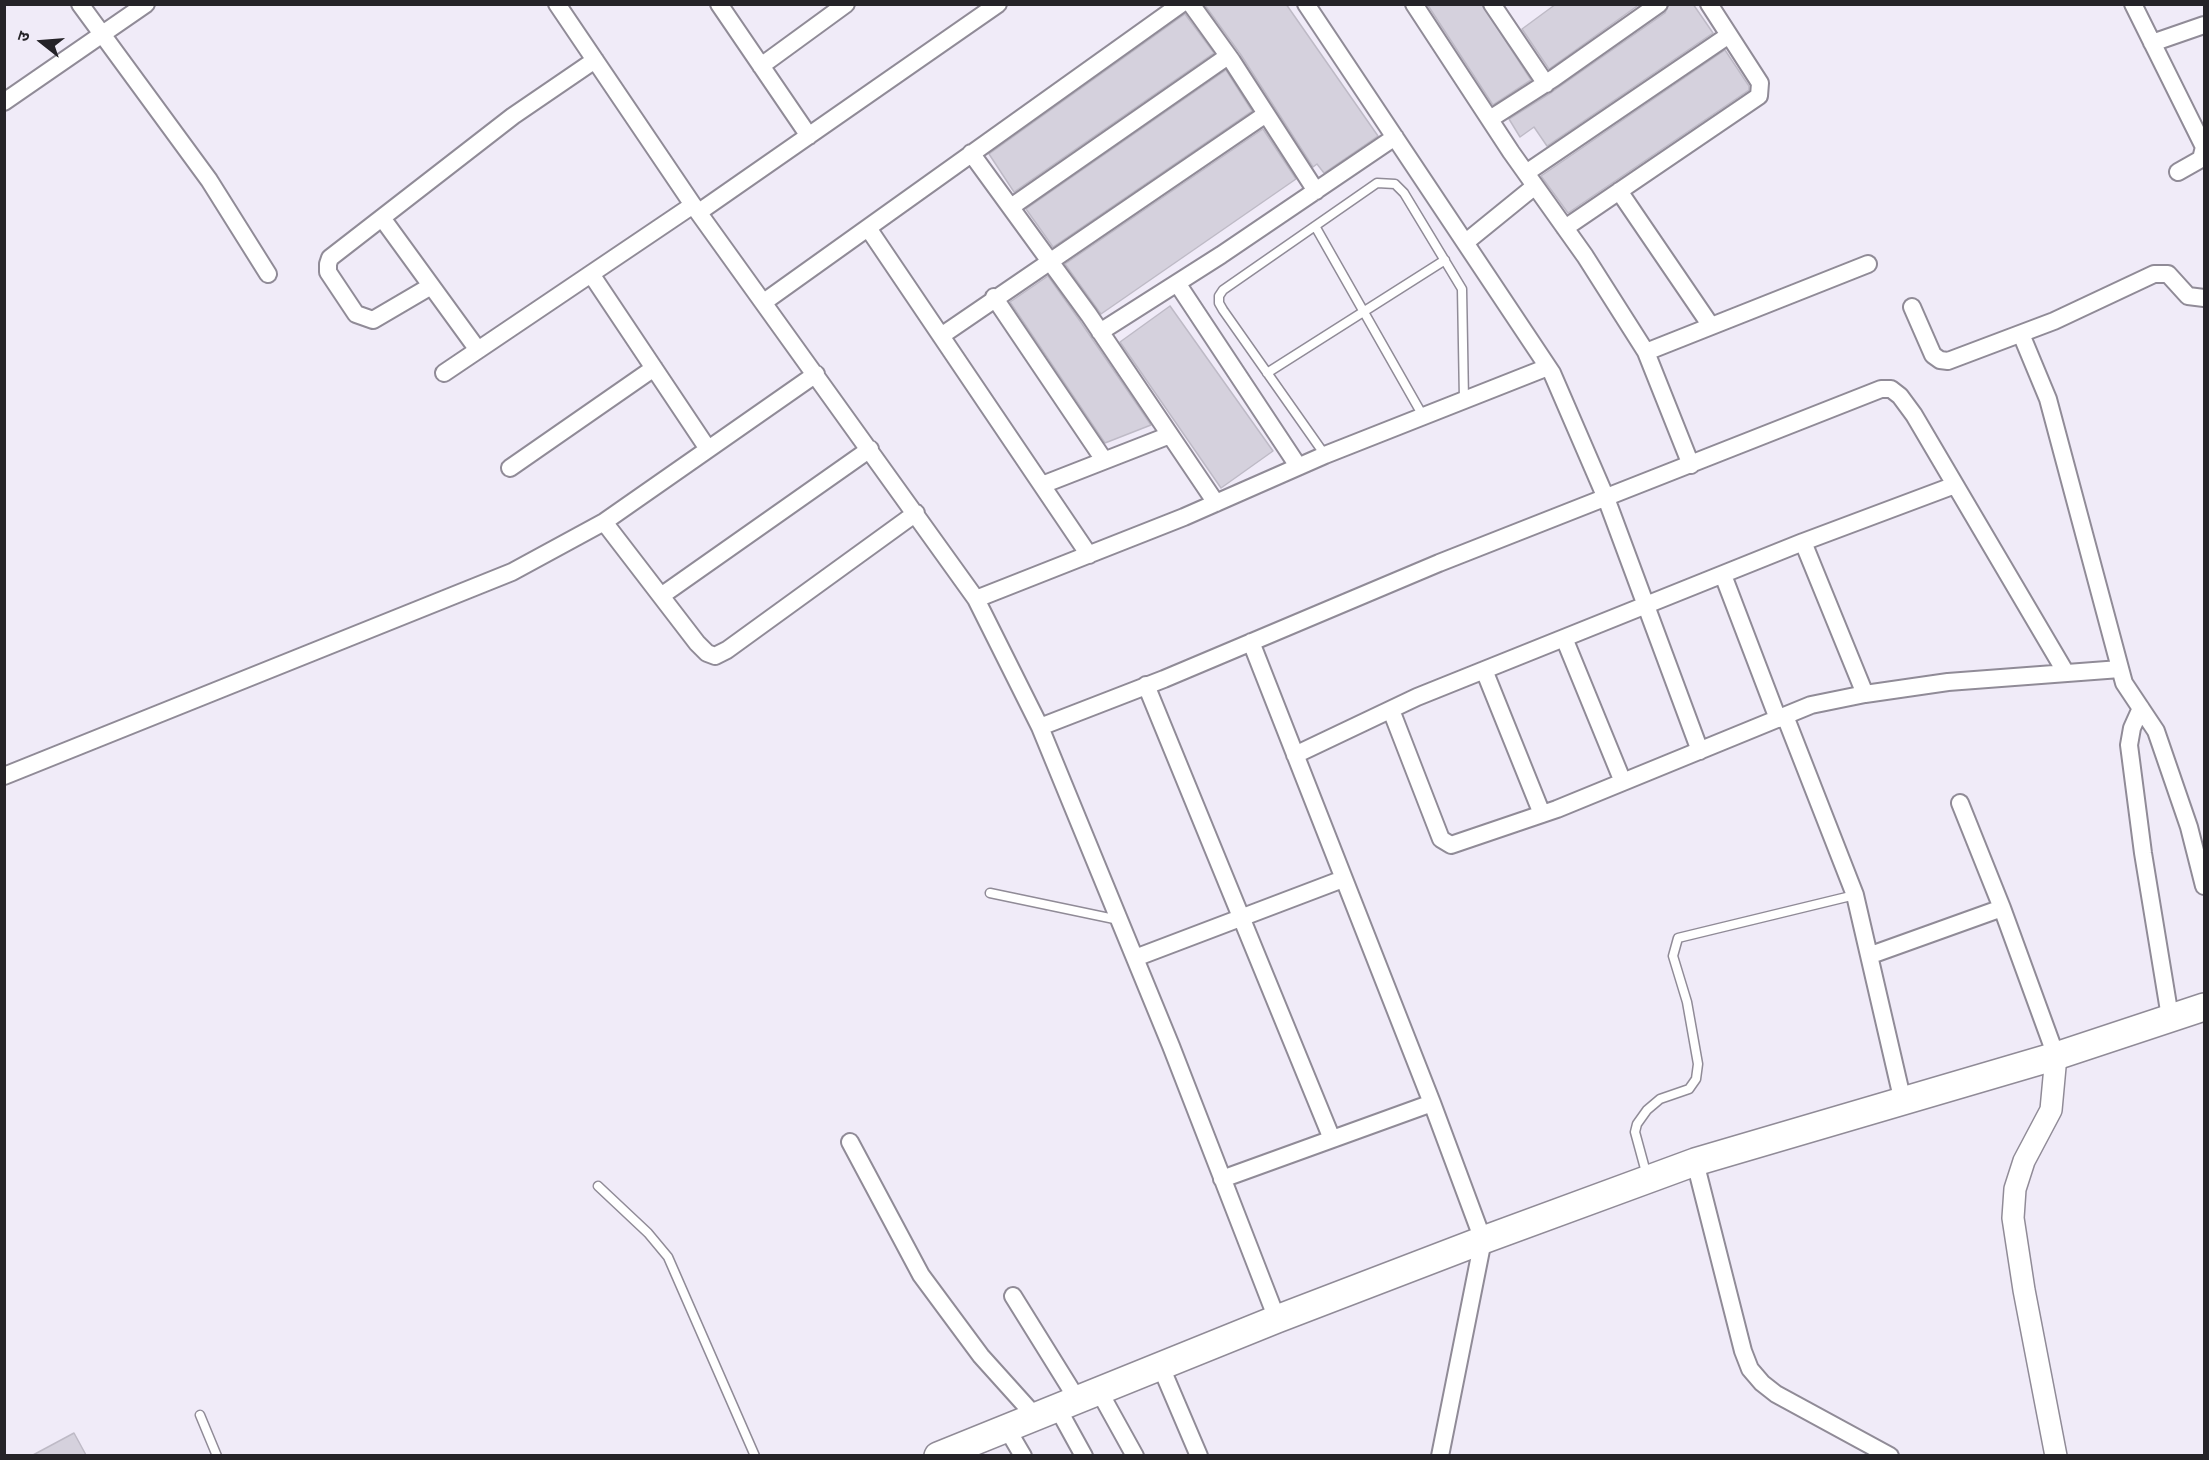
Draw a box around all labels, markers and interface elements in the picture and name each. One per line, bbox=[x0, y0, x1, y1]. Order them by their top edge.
north arrow bbox=[12, 12, 72, 72]
text: उ bbox=[14, 29, 35, 44]

